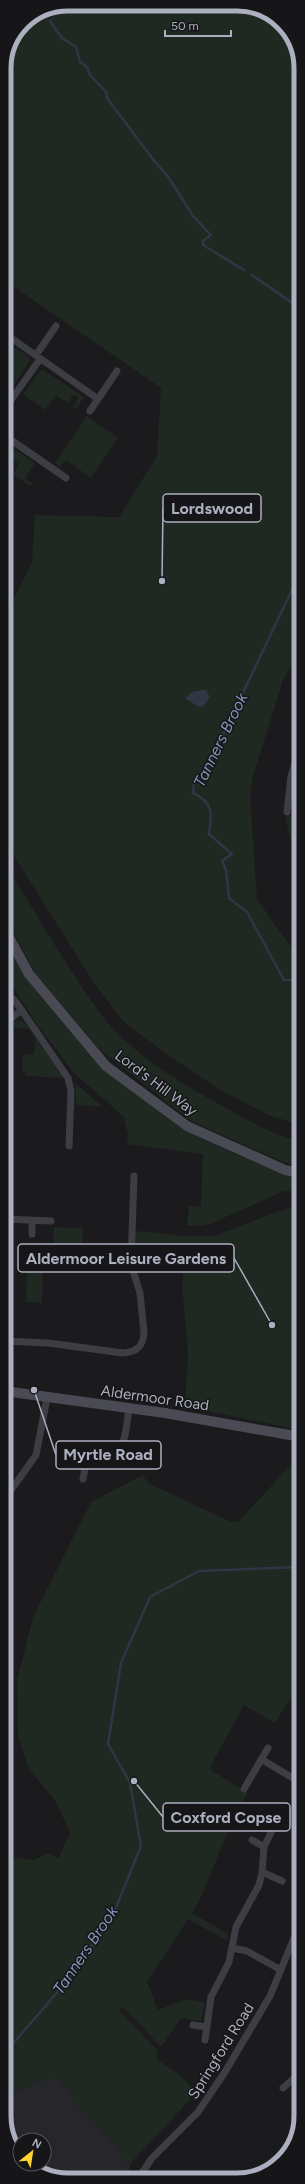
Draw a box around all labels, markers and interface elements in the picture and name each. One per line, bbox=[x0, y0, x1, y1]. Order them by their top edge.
scale bar bbox=[165, 12, 231, 38]
text: 50 m bbox=[171, 19, 199, 33]
callout: Lordswood bbox=[163, 494, 261, 522]
text: Lordswood bbox=[171, 499, 253, 518]
water label: Tanners Brook bbox=[189, 689, 252, 790]
street label: Lord's Hill Way bbox=[111, 1046, 201, 1120]
callout: Aldermoor Leisure Gardens bbox=[18, 1244, 234, 1272]
text: Aldermoor Leisure Gardens bbox=[26, 1249, 227, 1268]
street label: Aldermoor Road bbox=[100, 1382, 210, 1414]
callout: Myrtle Road bbox=[56, 1441, 161, 1469]
text: Myrtle Road bbox=[63, 1445, 153, 1464]
callout: Coxford Copse bbox=[163, 1803, 290, 1831]
text: Coxford Copse bbox=[171, 1808, 282, 1827]
water label: Tanners Brook bbox=[49, 1902, 123, 1998]
street label: Springford Road bbox=[184, 2000, 258, 2102]
north arrow bbox=[12, 2132, 52, 2172]
text: N bbox=[30, 2136, 44, 2152]

